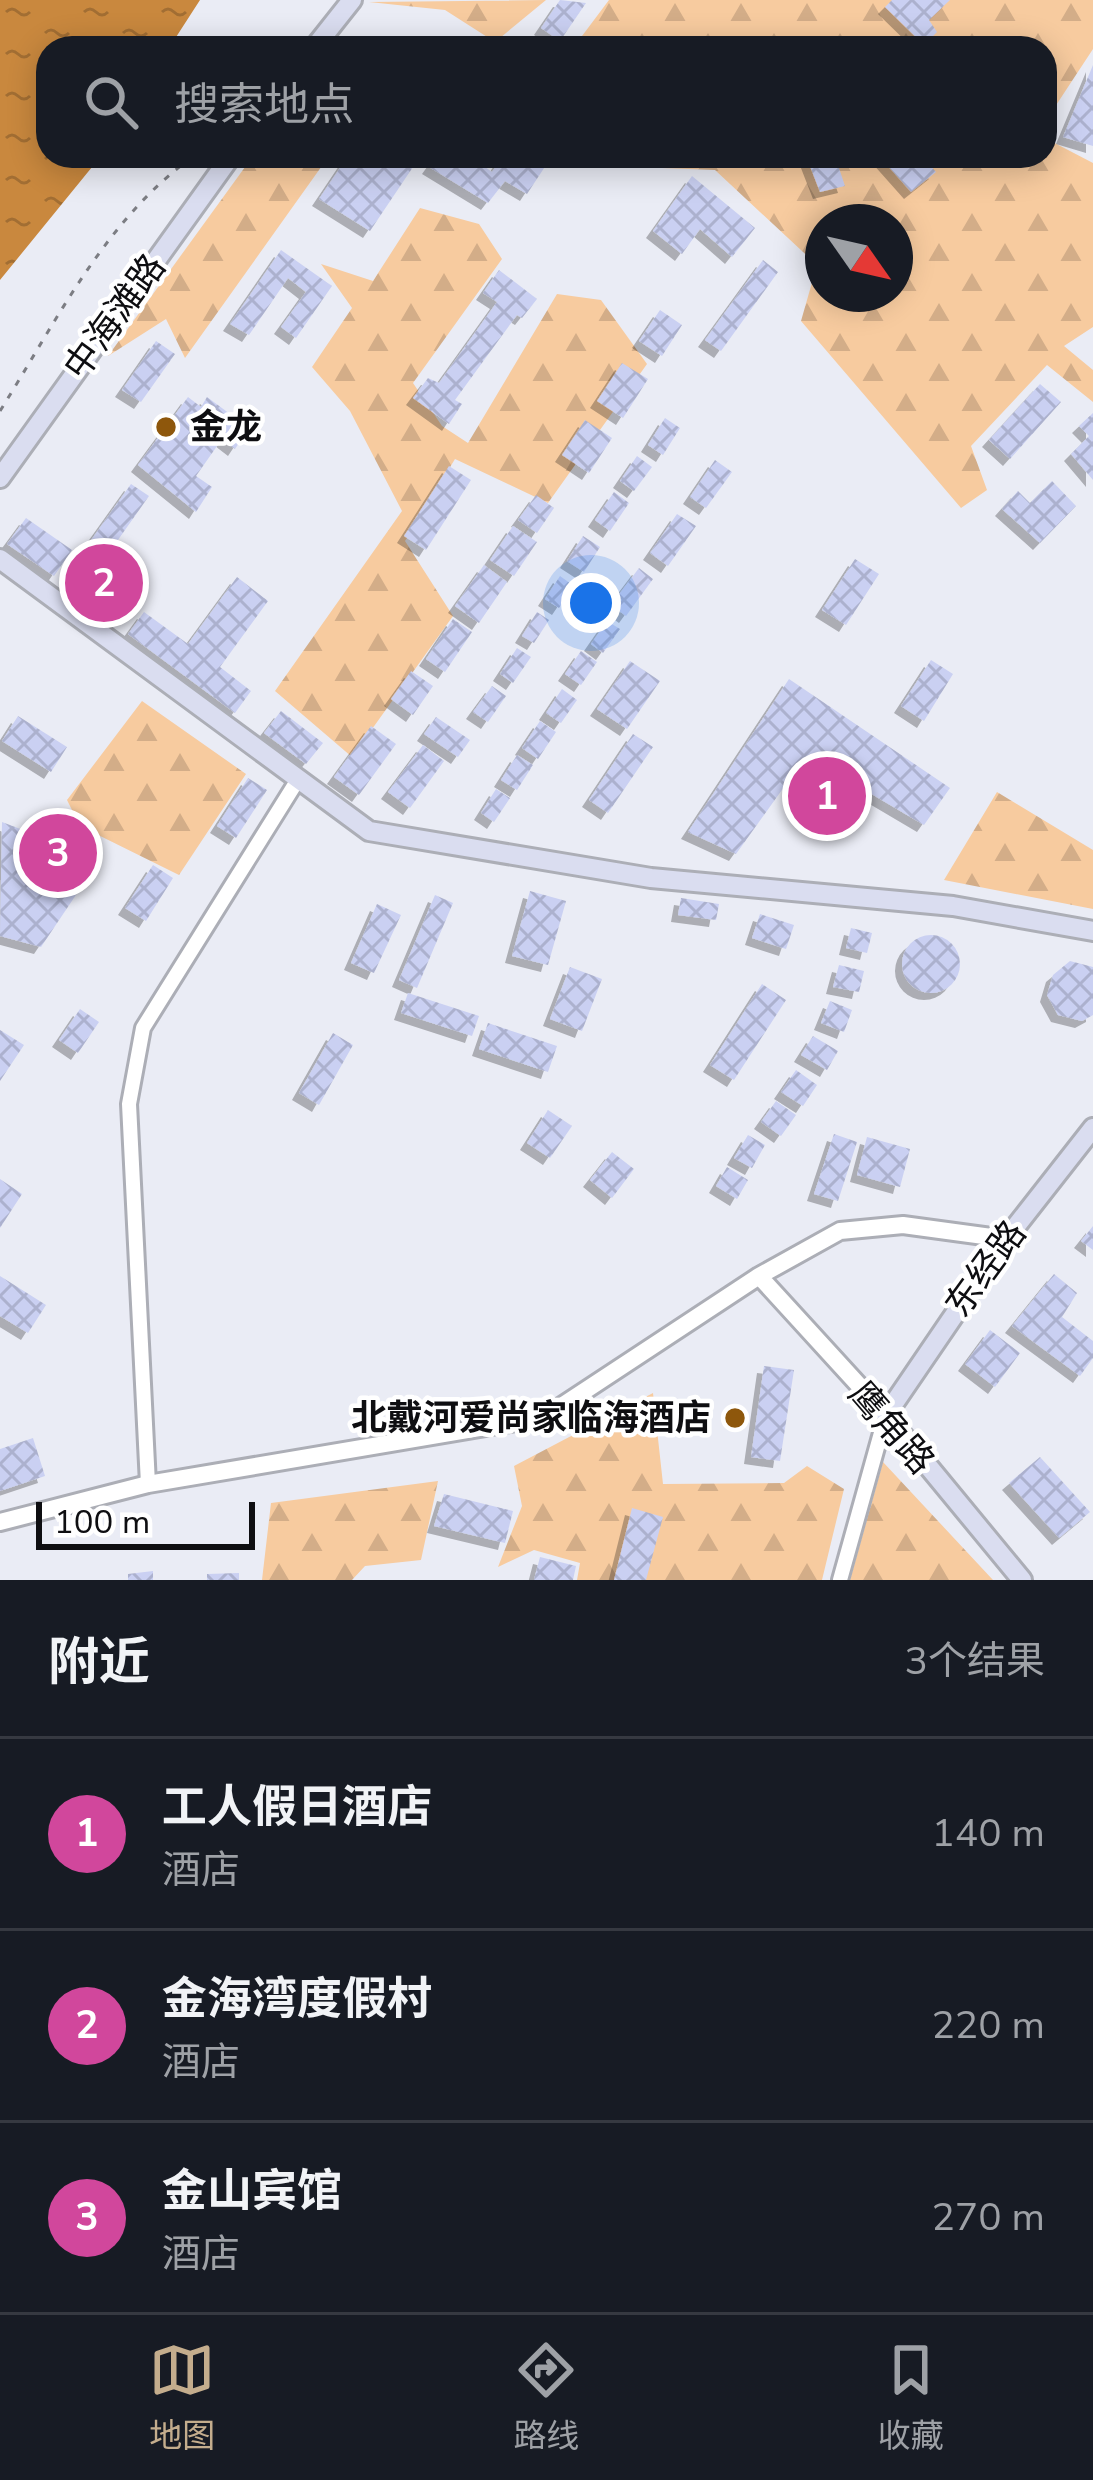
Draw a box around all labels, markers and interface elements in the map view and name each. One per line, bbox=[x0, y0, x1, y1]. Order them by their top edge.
search box bbox=[36, 36, 1057, 168]
icon: search bbox=[78, 69, 144, 135]
text: 搜索地点 bbox=[174, 75, 354, 136]
north arrow bbox=[805, 204, 913, 312]
street label: 中海滩路 bbox=[53, 244, 177, 390]
place label: 金龙 bbox=[190, 403, 262, 452]
marker: 金龙 bbox=[153, 414, 179, 440]
pin: 2 bbox=[65, 538, 143, 628]
your location bbox=[561, 573, 621, 633]
pin: 1 bbox=[788, 751, 866, 841]
pin: 3 bbox=[19, 808, 97, 898]
street label: 东经路 bbox=[934, 1211, 1038, 1327]
street label: 鹰角路 bbox=[837, 1371, 945, 1485]
place label: 北戴河爱尚家临海酒店 bbox=[351, 1394, 711, 1443]
marker: 北戴河爱尚家临海酒店 bbox=[722, 1405, 748, 1431]
scale bar bbox=[36, 1496, 255, 1549]
text: 100 m bbox=[54, 1500, 150, 1545]
text: 附近 bbox=[48, 1627, 150, 1697]
text: 3个结果 bbox=[905, 1635, 1045, 1688]
text: 工人假日酒店 bbox=[162, 1777, 432, 1838]
text: 1 bbox=[75, 1807, 99, 1860]
text: 140 m bbox=[931, 1807, 1045, 1860]
text: 酒店 bbox=[162, 1844, 240, 1897]
text: 金海湾度假村 bbox=[162, 1969, 432, 2030]
text: 2 bbox=[75, 1999, 99, 2052]
text: 220 m bbox=[931, 1999, 1045, 2052]
text: 酒店 bbox=[162, 2036, 240, 2089]
text: 金山宾馆 bbox=[162, 2161, 342, 2222]
text: 3 bbox=[75, 2191, 99, 2244]
text: 270 m bbox=[931, 2191, 1045, 2244]
text: 酒店 bbox=[162, 2228, 240, 2281]
tab: 地图 bbox=[149, 2337, 215, 2459]
tab: 路线 bbox=[513, 2337, 579, 2459]
tab: 收藏 bbox=[878, 2337, 944, 2459]

